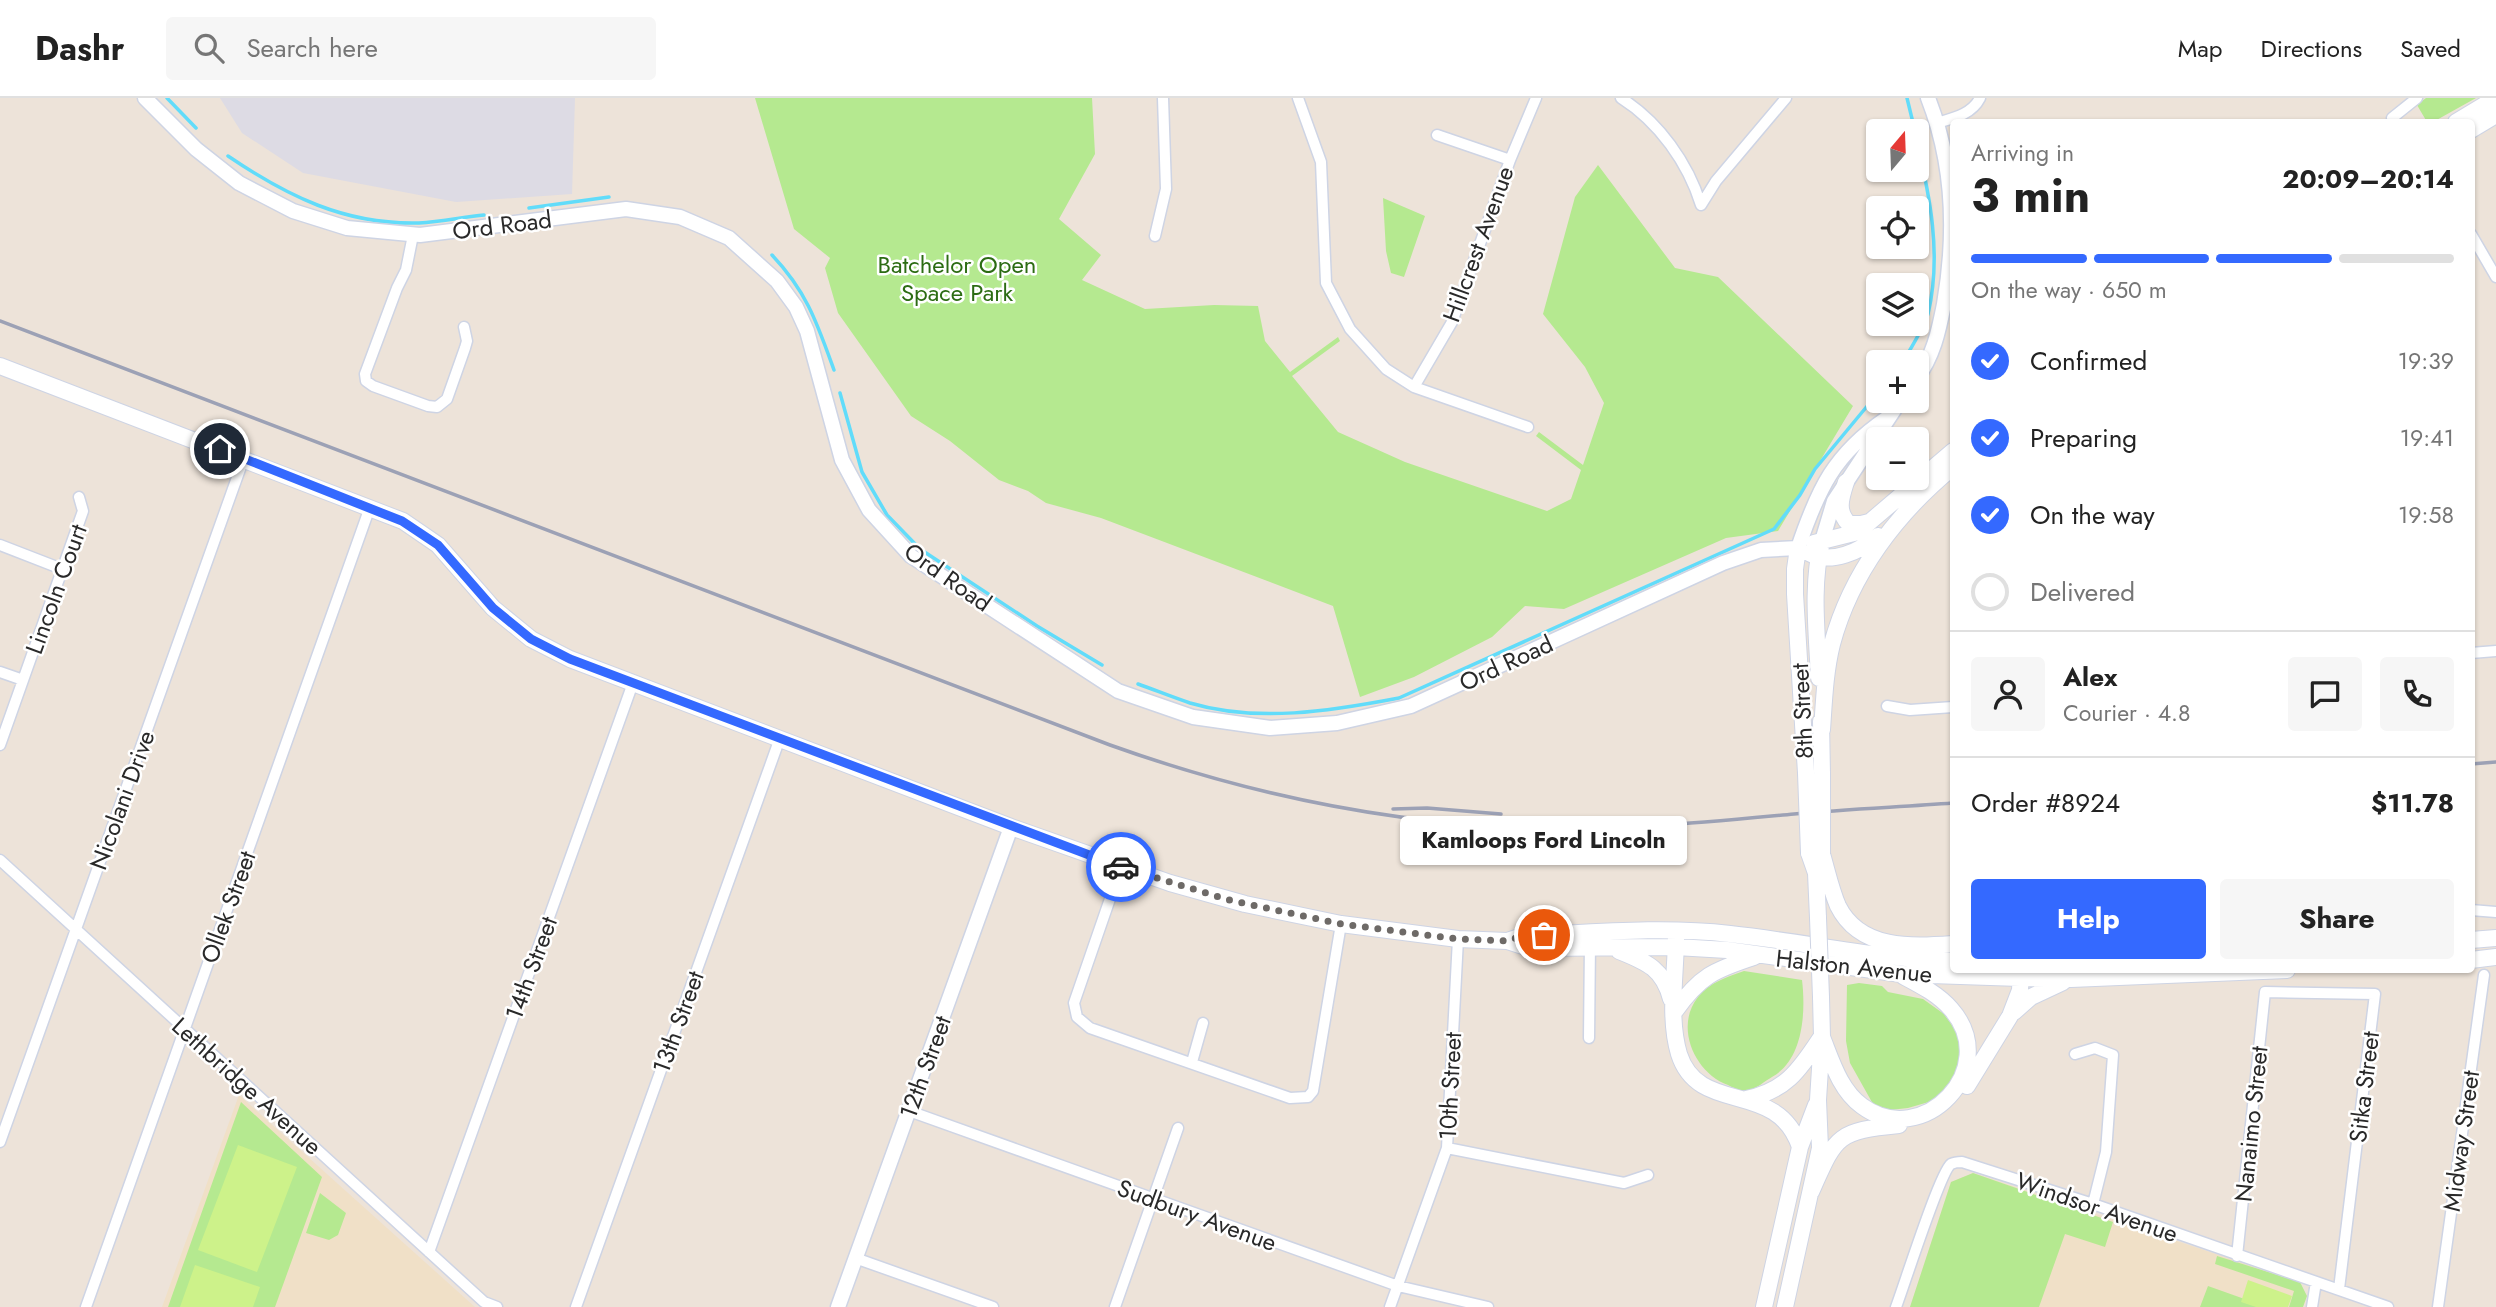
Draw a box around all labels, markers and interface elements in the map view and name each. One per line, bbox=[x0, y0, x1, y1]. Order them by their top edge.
search box bbox=[166, 17, 656, 80]
text: Dashr bbox=[35, 25, 124, 72]
icon: search bbox=[190, 29, 228, 67]
text: Search here bbox=[246, 29, 378, 67]
text: Map bbox=[2178, 31, 2223, 66]
text: Directions bbox=[2261, 31, 2362, 66]
text: Saved bbox=[2400, 31, 2461, 66]
north arrow bbox=[1866, 119, 1928, 182]
map controls bbox=[1866, 119, 1929, 490]
text: Arriving in bbox=[1971, 136, 2074, 170]
text: 20:09–20:14 bbox=[2282, 160, 2454, 198]
street label: Hillcrest Avenue bbox=[1434, 161, 1522, 327]
text: 3 min bbox=[1971, 163, 2090, 229]
button: locate bbox=[1866, 196, 1929, 259]
street label: Ord Road bbox=[450, 202, 554, 248]
park label: Batchelor Open Space Park bbox=[878, 247, 1036, 310]
button: layers bbox=[1866, 273, 1929, 336]
text: On the way · 650 m bbox=[1971, 273, 2167, 307]
icon: check bbox=[1971, 342, 2009, 380]
text: Confirmed bbox=[2030, 342, 2147, 380]
text: 19:39 bbox=[2398, 344, 2454, 378]
button: + bbox=[1866, 350, 1929, 413]
pin bbox=[190, 419, 250, 479]
icon: check bbox=[1971, 419, 2009, 457]
text: Preparing bbox=[2030, 419, 2137, 457]
text: 19:41 bbox=[2400, 421, 2454, 455]
button: − bbox=[1866, 427, 1929, 490]
icon: home bbox=[201, 430, 239, 468]
icon: check bbox=[1971, 496, 2009, 534]
text: On the way bbox=[2030, 496, 2155, 534]
text: 19:58 bbox=[2398, 498, 2454, 532]
street label: Lincoln Court bbox=[16, 519, 96, 659]
street label: Ord Road bbox=[897, 534, 999, 620]
text: Delivered bbox=[2030, 573, 2135, 611]
street label: Ord Road bbox=[1453, 626, 1559, 700]
button: person bbox=[1971, 657, 2045, 731]
button: chat bbox=[2288, 657, 2362, 731]
button: phone bbox=[2380, 657, 2454, 731]
text: Alex bbox=[2063, 658, 2117, 696]
street label: 8th Street bbox=[1782, 662, 1822, 760]
text: Courier · 4.8 bbox=[2063, 696, 2191, 730]
street label: Nicolani Drive bbox=[81, 725, 163, 875]
text: Order #8924 bbox=[1971, 784, 2120, 822]
text: $11.78 bbox=[2371, 784, 2454, 822]
callout: Kamloops Ford Lincoln bbox=[1400, 816, 1688, 865]
text: Kamloops Ford Lincoln bbox=[1421, 823, 1666, 857]
courier bbox=[1086, 832, 1156, 902]
street label: Ollek Street bbox=[191, 846, 265, 968]
icon: car bbox=[1102, 848, 1140, 886]
button: Help bbox=[1971, 879, 2206, 959]
button: Share bbox=[2220, 879, 2454, 959]
pin bbox=[1514, 905, 1574, 965]
street label: 14th Street bbox=[496, 911, 566, 1025]
icon: bag bbox=[1525, 916, 1563, 954]
street label: Halston Avenue bbox=[1774, 940, 1934, 992]
street label: 13th Street bbox=[643, 966, 713, 1078]
street label: Lethbridge Avenue bbox=[164, 1009, 330, 1163]
street label: 12th Street bbox=[890, 1010, 960, 1123]
street label: Sitka Street bbox=[2340, 1029, 2388, 1145]
street label: 10th Street bbox=[1430, 1031, 1470, 1141]
street label: Nanaimo Street bbox=[2225, 1044, 2277, 1204]
street label: Midway Street bbox=[2434, 1068, 2488, 1214]
street label: Windsor Avenue bbox=[2011, 1163, 2183, 1251]
street label: Sudbury Avenue bbox=[1112, 1170, 1282, 1260]

